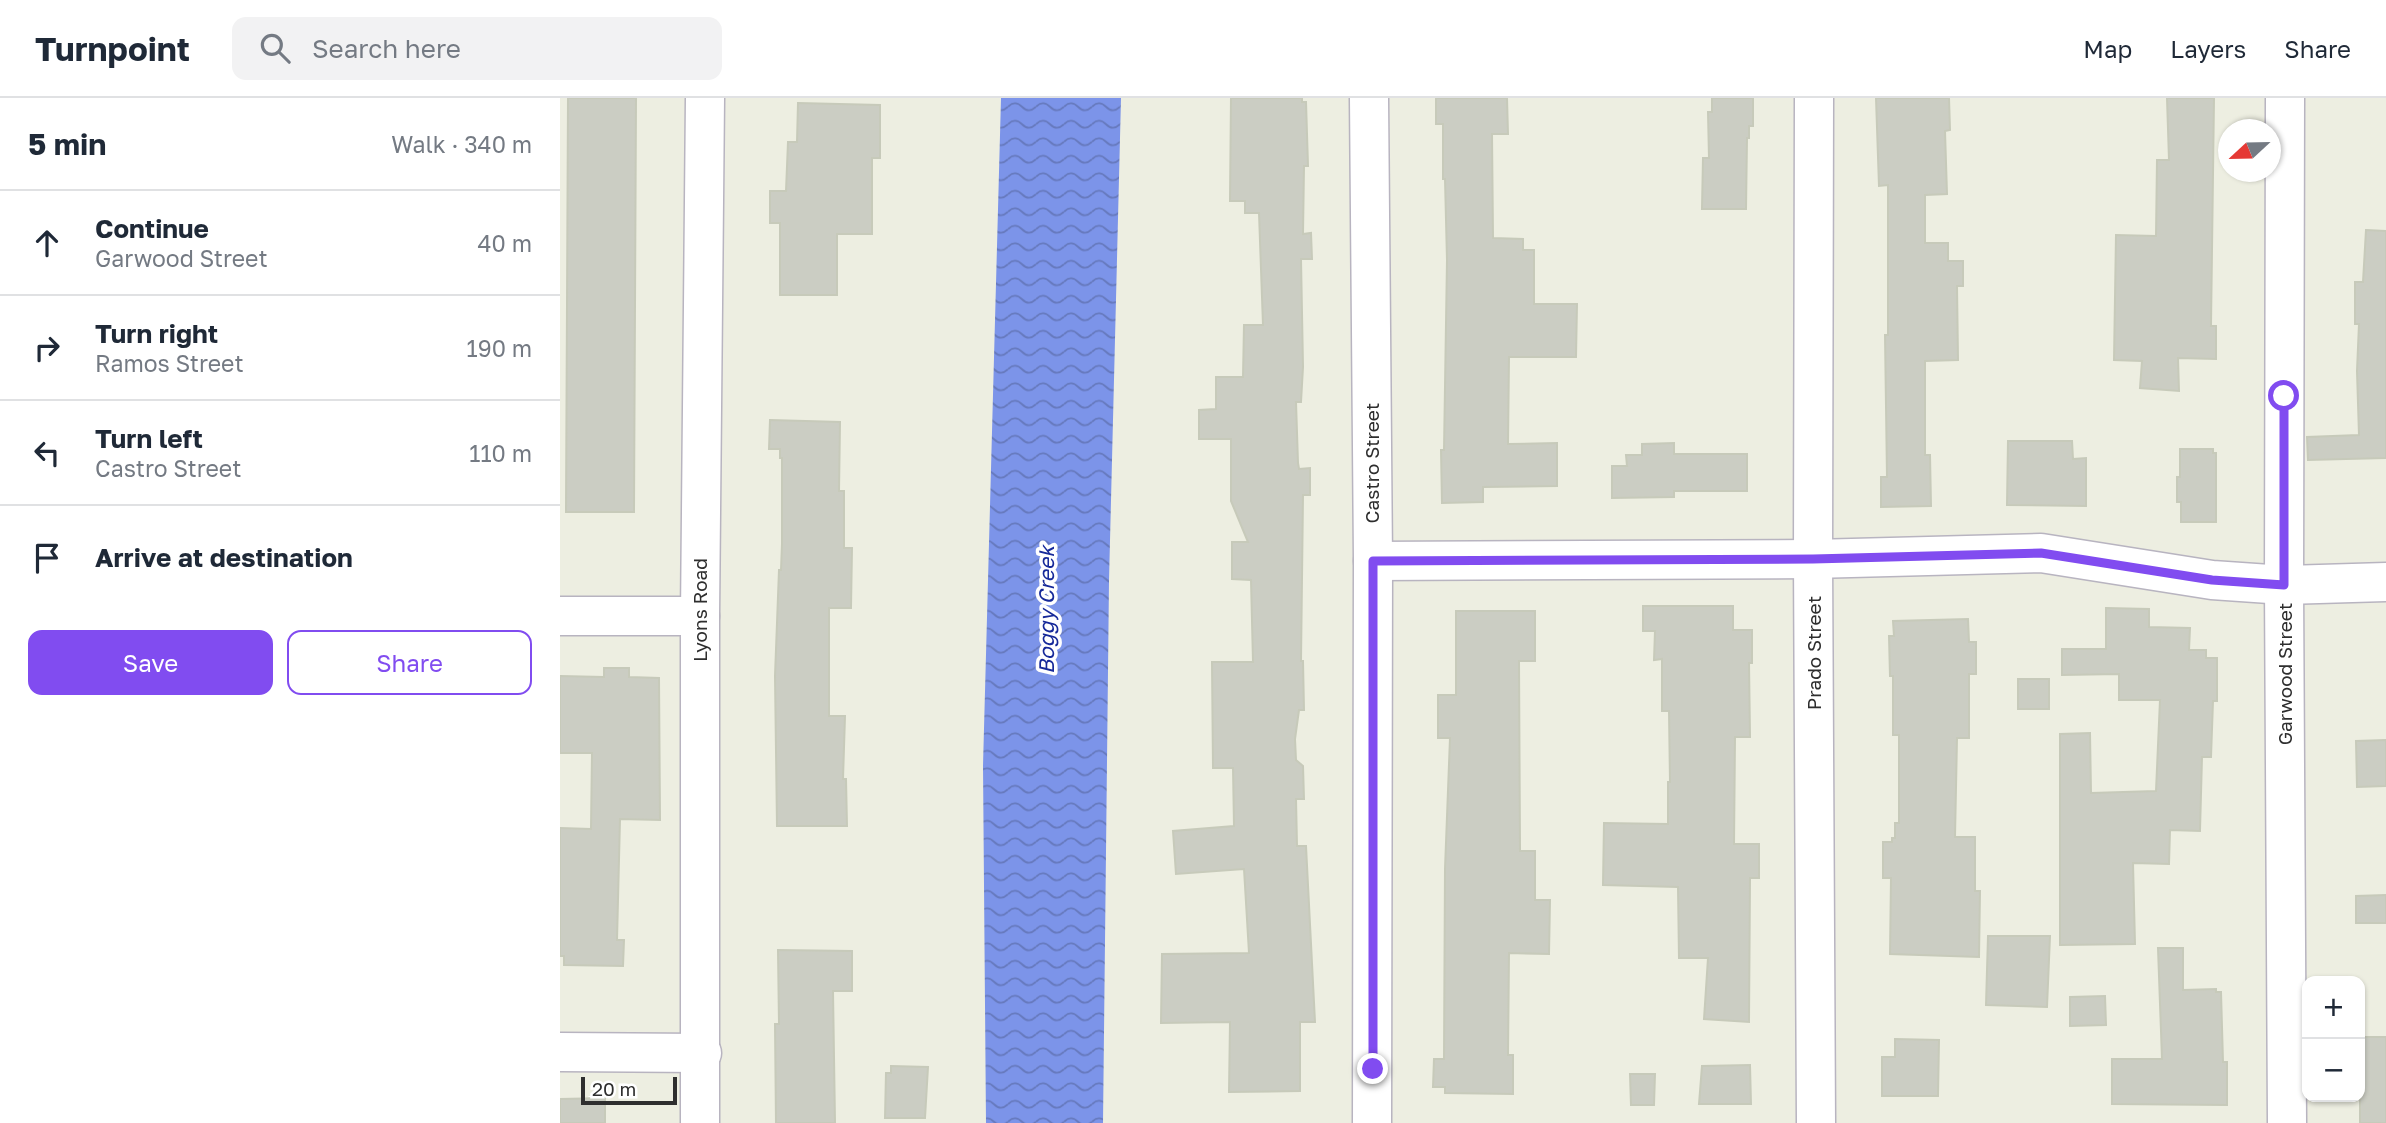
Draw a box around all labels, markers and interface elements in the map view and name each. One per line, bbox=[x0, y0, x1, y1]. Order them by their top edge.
search box bbox=[232, 17, 722, 80]
text: Turnpoint bbox=[35, 29, 190, 68]
icon: search bbox=[256, 29, 294, 67]
text: Search here bbox=[312, 33, 461, 64]
text: Map bbox=[2083, 34, 2132, 63]
text: Layers bbox=[2170, 34, 2246, 63]
text: Share bbox=[2284, 34, 2351, 63]
north arrow bbox=[2218, 119, 2281, 182]
text: 5 min bbox=[28, 126, 106, 162]
text: Walk · 340 m bbox=[391, 130, 532, 158]
text: Continue bbox=[95, 213, 209, 244]
icon: ahead bbox=[28, 224, 66, 262]
text: 40 m bbox=[478, 229, 532, 257]
text: Garwood Street bbox=[95, 244, 268, 272]
text: Turn right bbox=[95, 318, 218, 349]
icon: right bbox=[28, 329, 66, 367]
text: 190 m bbox=[467, 334, 532, 362]
text: Ramos Street bbox=[95, 349, 244, 377]
route start bbox=[2268, 380, 2299, 411]
street label: Castro Street bbox=[1360, 403, 1383, 523]
text: Turn left bbox=[95, 423, 203, 454]
icon: left bbox=[28, 434, 66, 472]
text: 110 m bbox=[469, 439, 532, 467]
text: Castro Street bbox=[95, 454, 241, 482]
icon: arrive bbox=[28, 539, 66, 577]
text: Arrive at destination bbox=[95, 542, 353, 573]
water label: Boggy Creek bbox=[1033, 544, 1059, 674]
street label: Lyons Road bbox=[688, 558, 711, 662]
street label: Prado Street bbox=[1802, 596, 1825, 710]
street label: Garwood Street bbox=[2273, 603, 2296, 745]
button: Save bbox=[28, 630, 273, 695]
button: Share bbox=[287, 630, 532, 695]
map controls bbox=[2302, 976, 2365, 1102]
button: + bbox=[2302, 976, 2365, 1039]
button: − bbox=[2302, 1039, 2365, 1102]
route end bbox=[1357, 1053, 1388, 1084]
scale bar bbox=[581, 1074, 677, 1106]
text: 20 m bbox=[592, 1077, 636, 1100]

